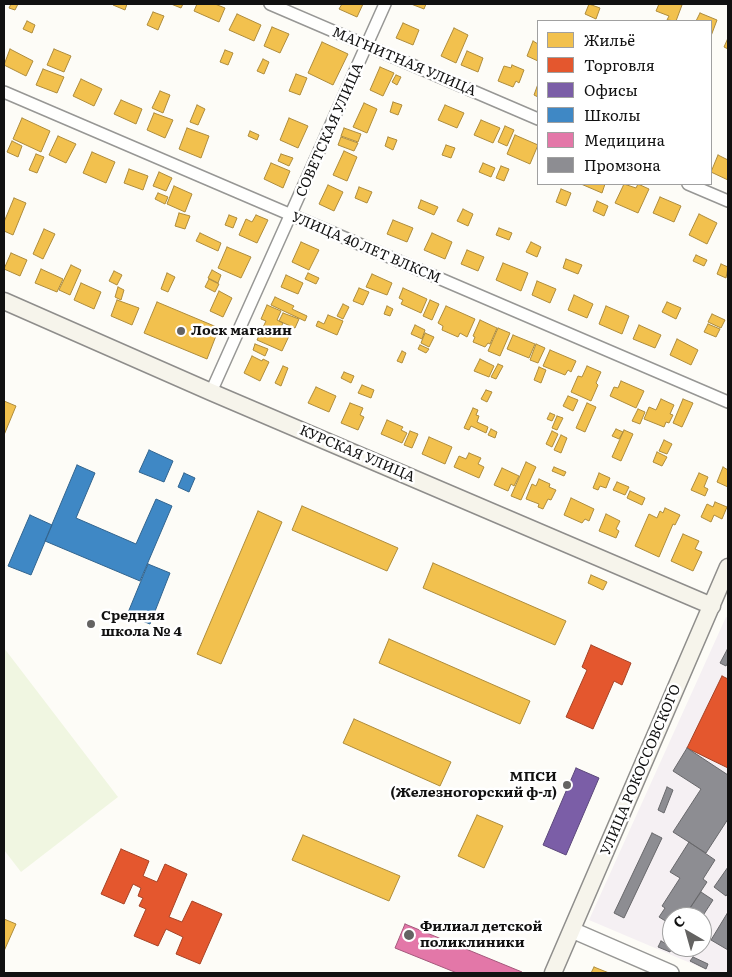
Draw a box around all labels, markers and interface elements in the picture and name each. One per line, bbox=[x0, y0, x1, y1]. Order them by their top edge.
legend bbox=[537, 20, 712, 185]
street label: МАГНИТНАЯ УЛИЦА bbox=[329, 24, 479, 100]
text: Жильё bbox=[584, 28, 635, 51]
text: Торговля bbox=[584, 53, 655, 76]
street label: СОВЕТСКАЯ УЛИЦА bbox=[293, 60, 367, 200]
text: Офисы bbox=[584, 78, 638, 101]
text: Школы bbox=[584, 103, 640, 126]
text: Медицина bbox=[584, 128, 665, 151]
text: Промзона bbox=[584, 153, 661, 176]
street label: УЛИЦА 40 ЛЕТ ВЛКСМ bbox=[289, 209, 443, 287]
place label: Лоск магазин bbox=[191, 323, 292, 339]
marker: Лоск магазин bbox=[175, 325, 187, 337]
street label: КУРСКАЯ УЛИЦА bbox=[297, 422, 417, 486]
place label: Средняя школа № 4 bbox=[101, 608, 182, 640]
marker: Средняя школа № 4 bbox=[85, 618, 97, 630]
street label: УЛИЦА РОКОССОВСКОГО bbox=[597, 682, 685, 858]
place label: МПСИ (Железногорский ф-л) bbox=[391, 769, 557, 802]
marker: МПСИ (Железногорский ф-л) bbox=[561, 779, 573, 791]
north arrow bbox=[662, 907, 712, 957]
text: С bbox=[668, 910, 688, 932]
place label: Филиал детской поликлиники bbox=[420, 919, 542, 952]
marker: Филиал детской поликлиники bbox=[402, 928, 416, 942]

